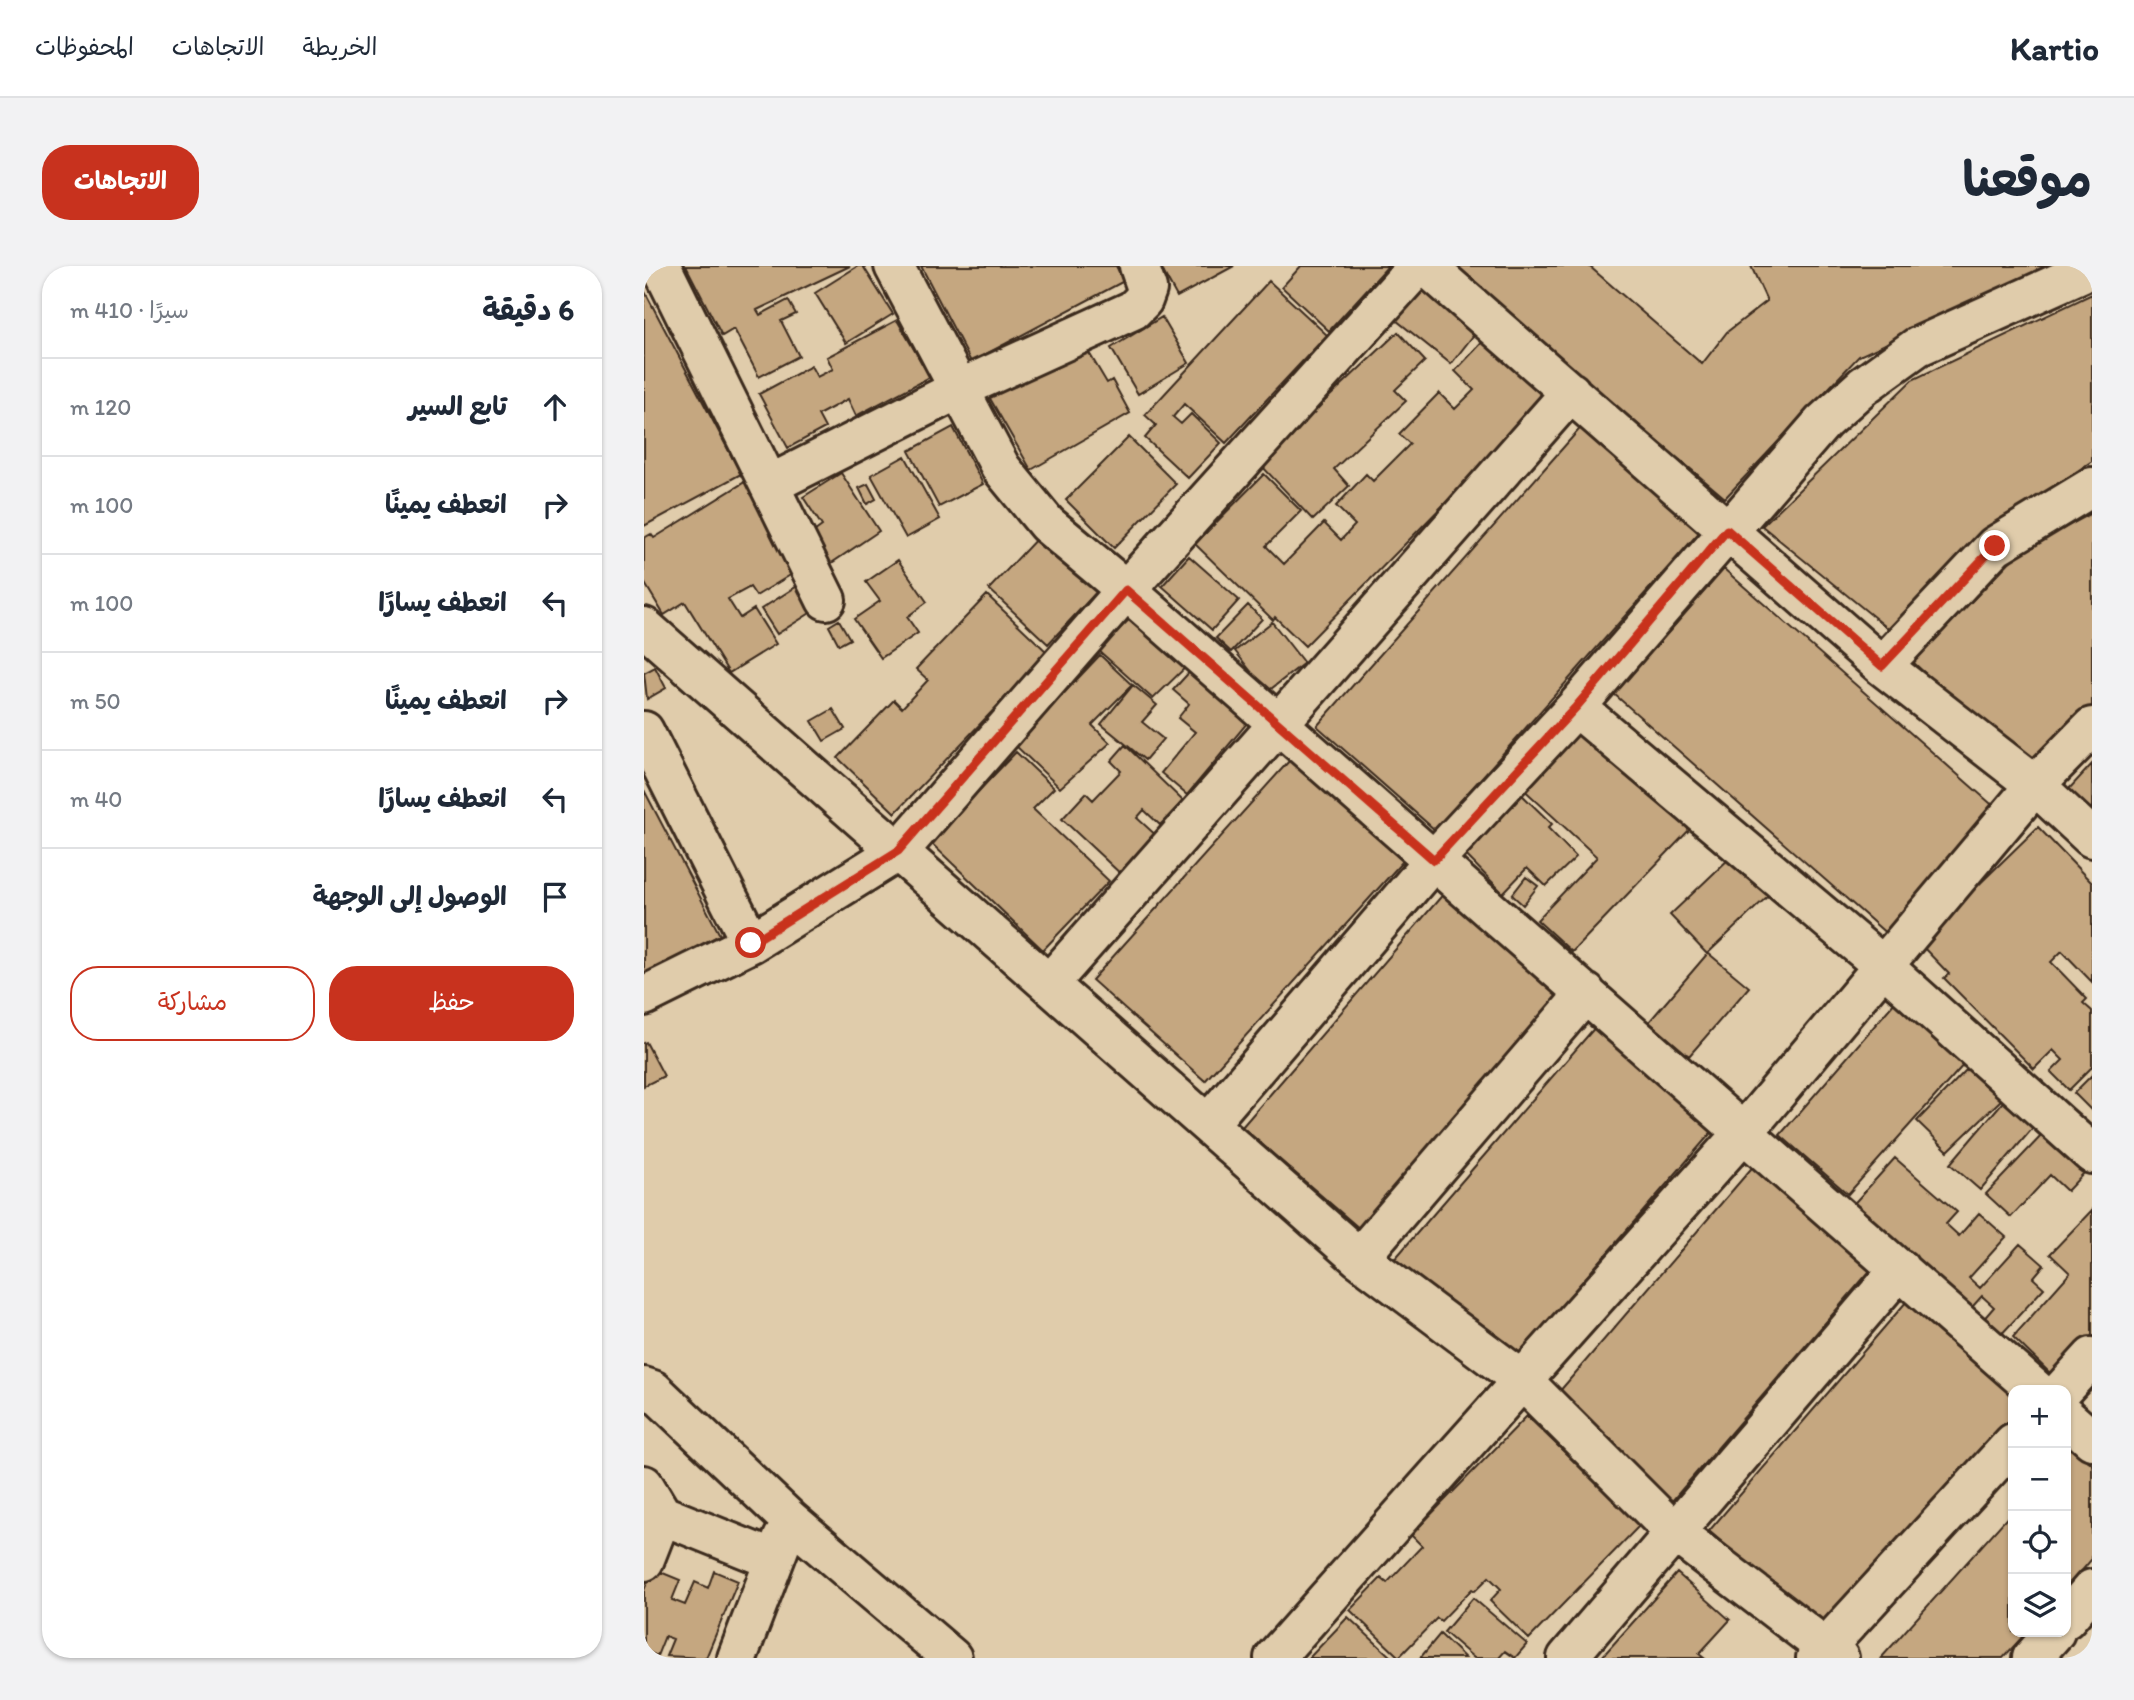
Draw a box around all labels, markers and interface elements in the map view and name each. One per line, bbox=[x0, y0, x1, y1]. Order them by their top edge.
text: Kartio bbox=[2010, 29, 2099, 68]
text: المحفوظات bbox=[35, 32, 134, 61]
text: الاتجاهات bbox=[172, 32, 265, 61]
text: الخريطة bbox=[303, 32, 377, 61]
button: الاتجاهات bbox=[42, 145, 199, 220]
text: موقعنا bbox=[1962, 149, 2092, 208]
text: 6 دقيقة bbox=[482, 291, 574, 328]
text: سيرًا · 410 m bbox=[70, 296, 189, 324]
icon: ahead bbox=[536, 388, 574, 426]
text: تابع السير bbox=[409, 390, 507, 422]
text: 120 m bbox=[70, 393, 131, 421]
icon: right bbox=[536, 486, 574, 524]
text: انعطف يمينًا bbox=[385, 488, 507, 520]
text: 100 m bbox=[70, 491, 134, 519]
route end bbox=[1979, 530, 2010, 561]
icon: left bbox=[536, 584, 574, 622]
text: انعطف يسارًا bbox=[378, 586, 507, 618]
text: 100 m bbox=[70, 589, 134, 617]
icon: right bbox=[536, 682, 574, 720]
text: انعطف يمينًا bbox=[385, 684, 507, 716]
text: 50 m bbox=[70, 687, 121, 715]
icon: left bbox=[536, 780, 574, 818]
text: انعطف يسارًا bbox=[378, 782, 507, 814]
text: 40 m bbox=[70, 785, 123, 813]
icon: arrive bbox=[536, 878, 574, 916]
text: الوصول إلى الوجهة bbox=[313, 880, 507, 912]
route start bbox=[735, 927, 766, 958]
button: مشاركة bbox=[70, 966, 315, 1041]
button: حفظ bbox=[329, 966, 574, 1041]
map controls bbox=[2008, 1385, 2071, 1637]
button: + bbox=[2008, 1385, 2071, 1448]
button: − bbox=[2008, 1448, 2071, 1511]
button: locate bbox=[2008, 1511, 2071, 1574]
button: layers bbox=[2008, 1574, 2071, 1637]

